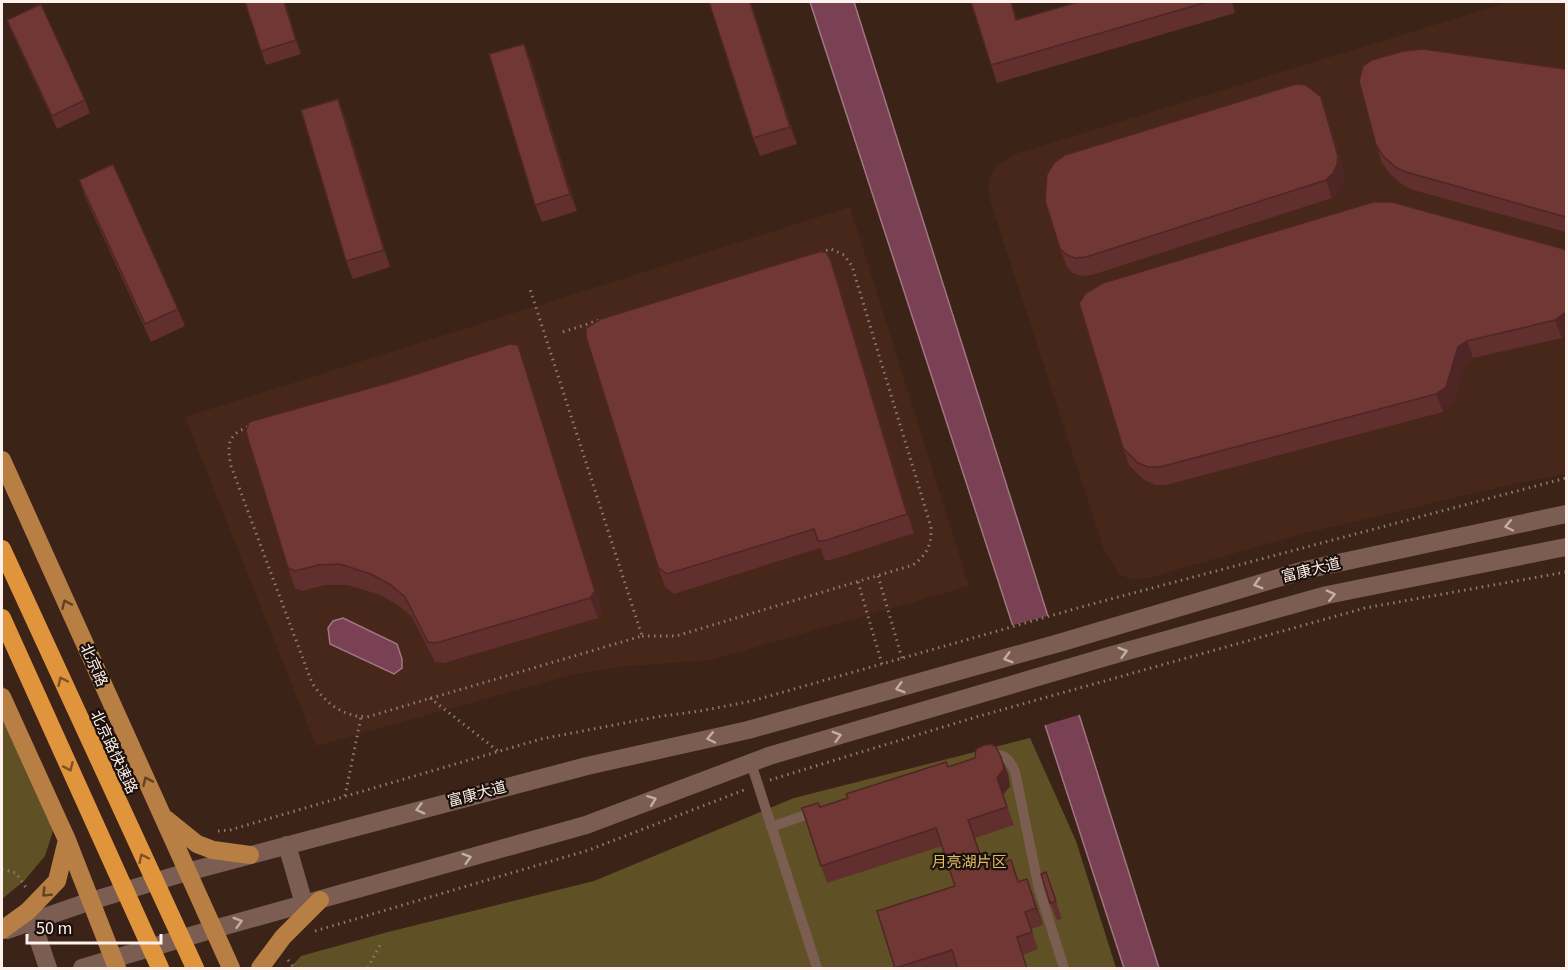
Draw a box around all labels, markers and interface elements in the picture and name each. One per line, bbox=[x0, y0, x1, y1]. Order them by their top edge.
one-way arrow bbox=[1505, 519, 1515, 532]
street label: 富康大道 bbox=[1279, 553, 1343, 588]
one-way arrow bbox=[1253, 577, 1264, 589]
one-way arrow bbox=[1326, 589, 1336, 602]
one-way arrow bbox=[62, 599, 74, 610]
street label: 北京路 bbox=[75, 640, 112, 690]
one-way arrow bbox=[1117, 647, 1128, 659]
one-way arrow bbox=[1003, 651, 1013, 663]
one-way arrow bbox=[57, 677, 69, 688]
one-way arrow bbox=[895, 681, 906, 693]
street label: 北京路快速路 bbox=[85, 707, 142, 797]
one-way arrow bbox=[707, 731, 717, 744]
one-way arrow bbox=[831, 731, 842, 743]
one-way arrow bbox=[62, 760, 74, 771]
one-way arrow bbox=[142, 777, 154, 788]
street label: 富康大道 bbox=[445, 777, 509, 812]
one-way arrow bbox=[646, 795, 657, 807]
one-way arrow bbox=[415, 802, 425, 815]
park label: 月亮湖片区 bbox=[931, 852, 1007, 873]
one-way arrow bbox=[462, 853, 472, 866]
one-way arrow bbox=[139, 854, 151, 865]
one-way arrow bbox=[42, 885, 53, 896]
scale bar bbox=[27, 907, 160, 945]
text: 50 m bbox=[36, 916, 72, 941]
one-way arrow bbox=[233, 917, 243, 929]

